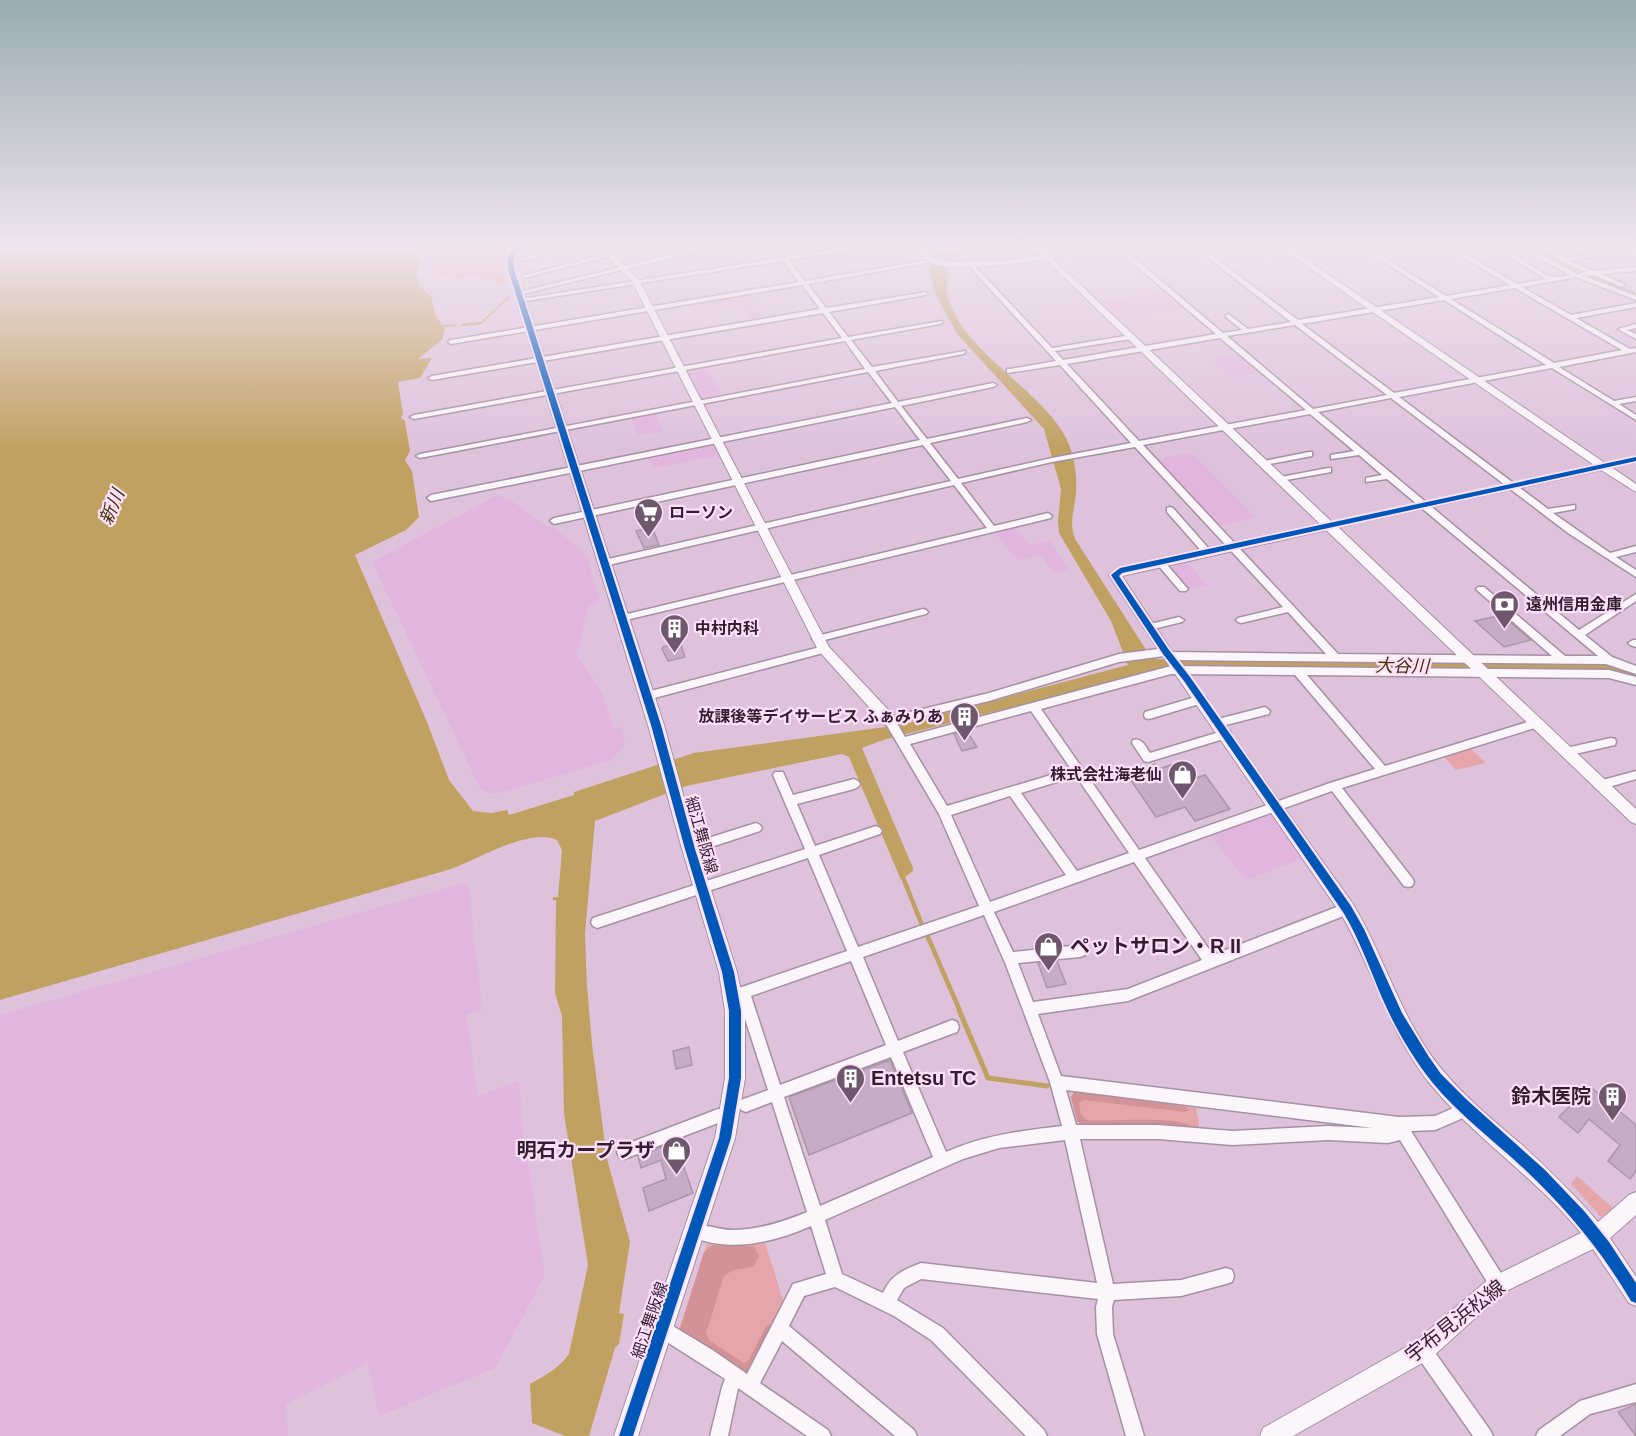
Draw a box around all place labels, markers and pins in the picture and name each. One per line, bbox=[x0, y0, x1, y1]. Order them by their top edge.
supermarket icon: ローソン bbox=[632, 496, 664, 538]
place label: ローソン bbox=[669, 504, 733, 521]
bank icon: 遠州信用金庫 bbox=[1489, 588, 1521, 630]
place label: 遠州信用金庫 bbox=[1526, 595, 1622, 613]
building icon: 中村内科 bbox=[658, 612, 690, 654]
place label: 中村内科 bbox=[695, 619, 759, 637]
building icon: 放課後等デイサービス ふぁみりあ bbox=[948, 700, 980, 742]
place label: 放課後等デイサービス ふぁみりあ bbox=[699, 708, 943, 725]
shop icon: 株式会社海老仙 bbox=[1167, 758, 1199, 800]
place label: 株式会社海老仙 bbox=[1050, 765, 1162, 783]
shop icon: ペットサロン・R II bbox=[1033, 930, 1065, 972]
place label: ペットサロン・R II bbox=[1070, 935, 1241, 957]
building icon: Entetsu TC bbox=[834, 1062, 866, 1104]
place label: Entetsu TC bbox=[871, 1067, 977, 1089]
building icon: 鈴木医院 bbox=[1596, 1080, 1628, 1122]
place label: 鈴木医院 bbox=[1511, 1085, 1591, 1107]
shop icon: 明石カープラザ bbox=[660, 1134, 692, 1176]
place label: 明石カープラザ bbox=[516, 1139, 655, 1161]

